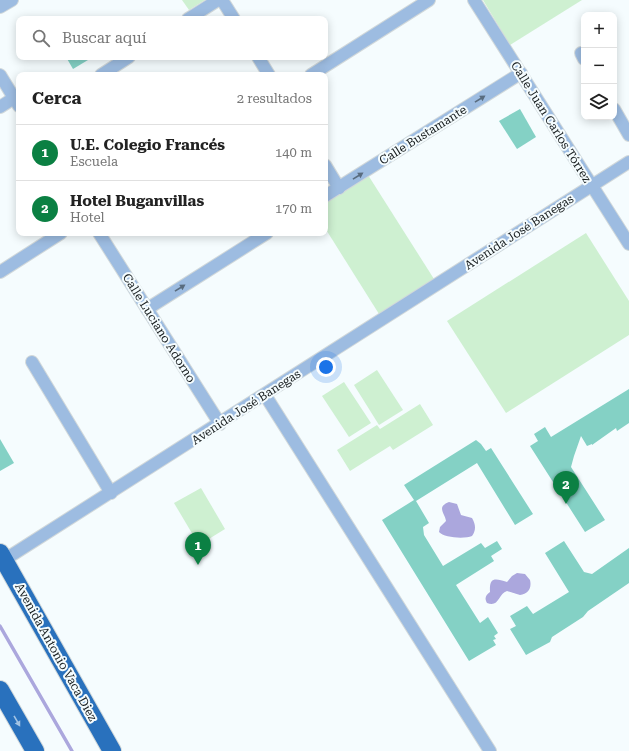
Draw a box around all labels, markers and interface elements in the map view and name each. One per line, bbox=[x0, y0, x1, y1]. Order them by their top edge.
map controls bbox=[581, 12, 617, 120]
button: + bbox=[581, 12, 617, 48]
search box bbox=[16, 16, 328, 60]
icon: search bbox=[30, 27, 52, 49]
text: Buscar aquí bbox=[62, 29, 146, 47]
button: − bbox=[581, 48, 617, 84]
street label: Calle Juan Carlos Tórrez bbox=[508, 59, 594, 185]
button: layers bbox=[581, 84, 617, 120]
text: Cerca bbox=[32, 88, 82, 108]
text: 2 resultados bbox=[237, 91, 312, 106]
one-way arrow bbox=[475, 95, 485, 103]
street label: Calle Bustamante bbox=[377, 102, 470, 168]
text: U.E. Colegio Francés bbox=[70, 136, 225, 154]
text: 1 bbox=[41, 145, 49, 160]
text: 140 m bbox=[275, 145, 312, 160]
text: Escuela bbox=[70, 154, 118, 169]
one-way arrow bbox=[352, 172, 364, 179]
street label: Avenida José Banegas bbox=[462, 191, 576, 272]
text: Hotel Buganvillas bbox=[70, 192, 204, 210]
text: 2 bbox=[41, 201, 49, 216]
text: 170 m bbox=[275, 201, 312, 216]
text: Hotel bbox=[70, 210, 104, 225]
street label: Calle Luciano Adorno bbox=[120, 271, 198, 385]
one-way arrow bbox=[175, 284, 185, 292]
your location bbox=[316, 357, 336, 377]
street label: Avenida José Banegas bbox=[189, 366, 303, 447]
pin: 2 bbox=[553, 471, 579, 504]
pin: 1 bbox=[185, 532, 211, 565]
street label: Avenida Antonio Vaca Diez bbox=[12, 581, 100, 724]
one-way arrow bbox=[14, 715, 21, 727]

